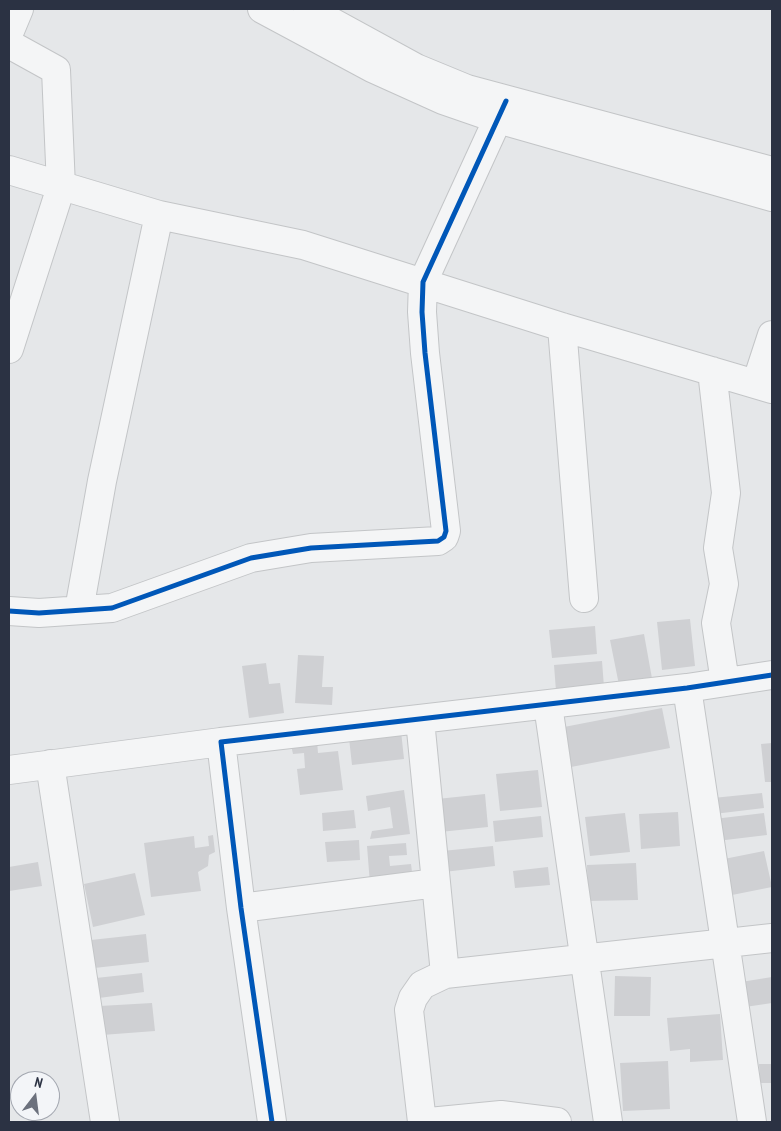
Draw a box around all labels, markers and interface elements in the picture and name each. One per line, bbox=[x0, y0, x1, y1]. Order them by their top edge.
north arrow bbox=[10, 1071, 60, 1121]
text: N bbox=[33, 1073, 45, 1092]

